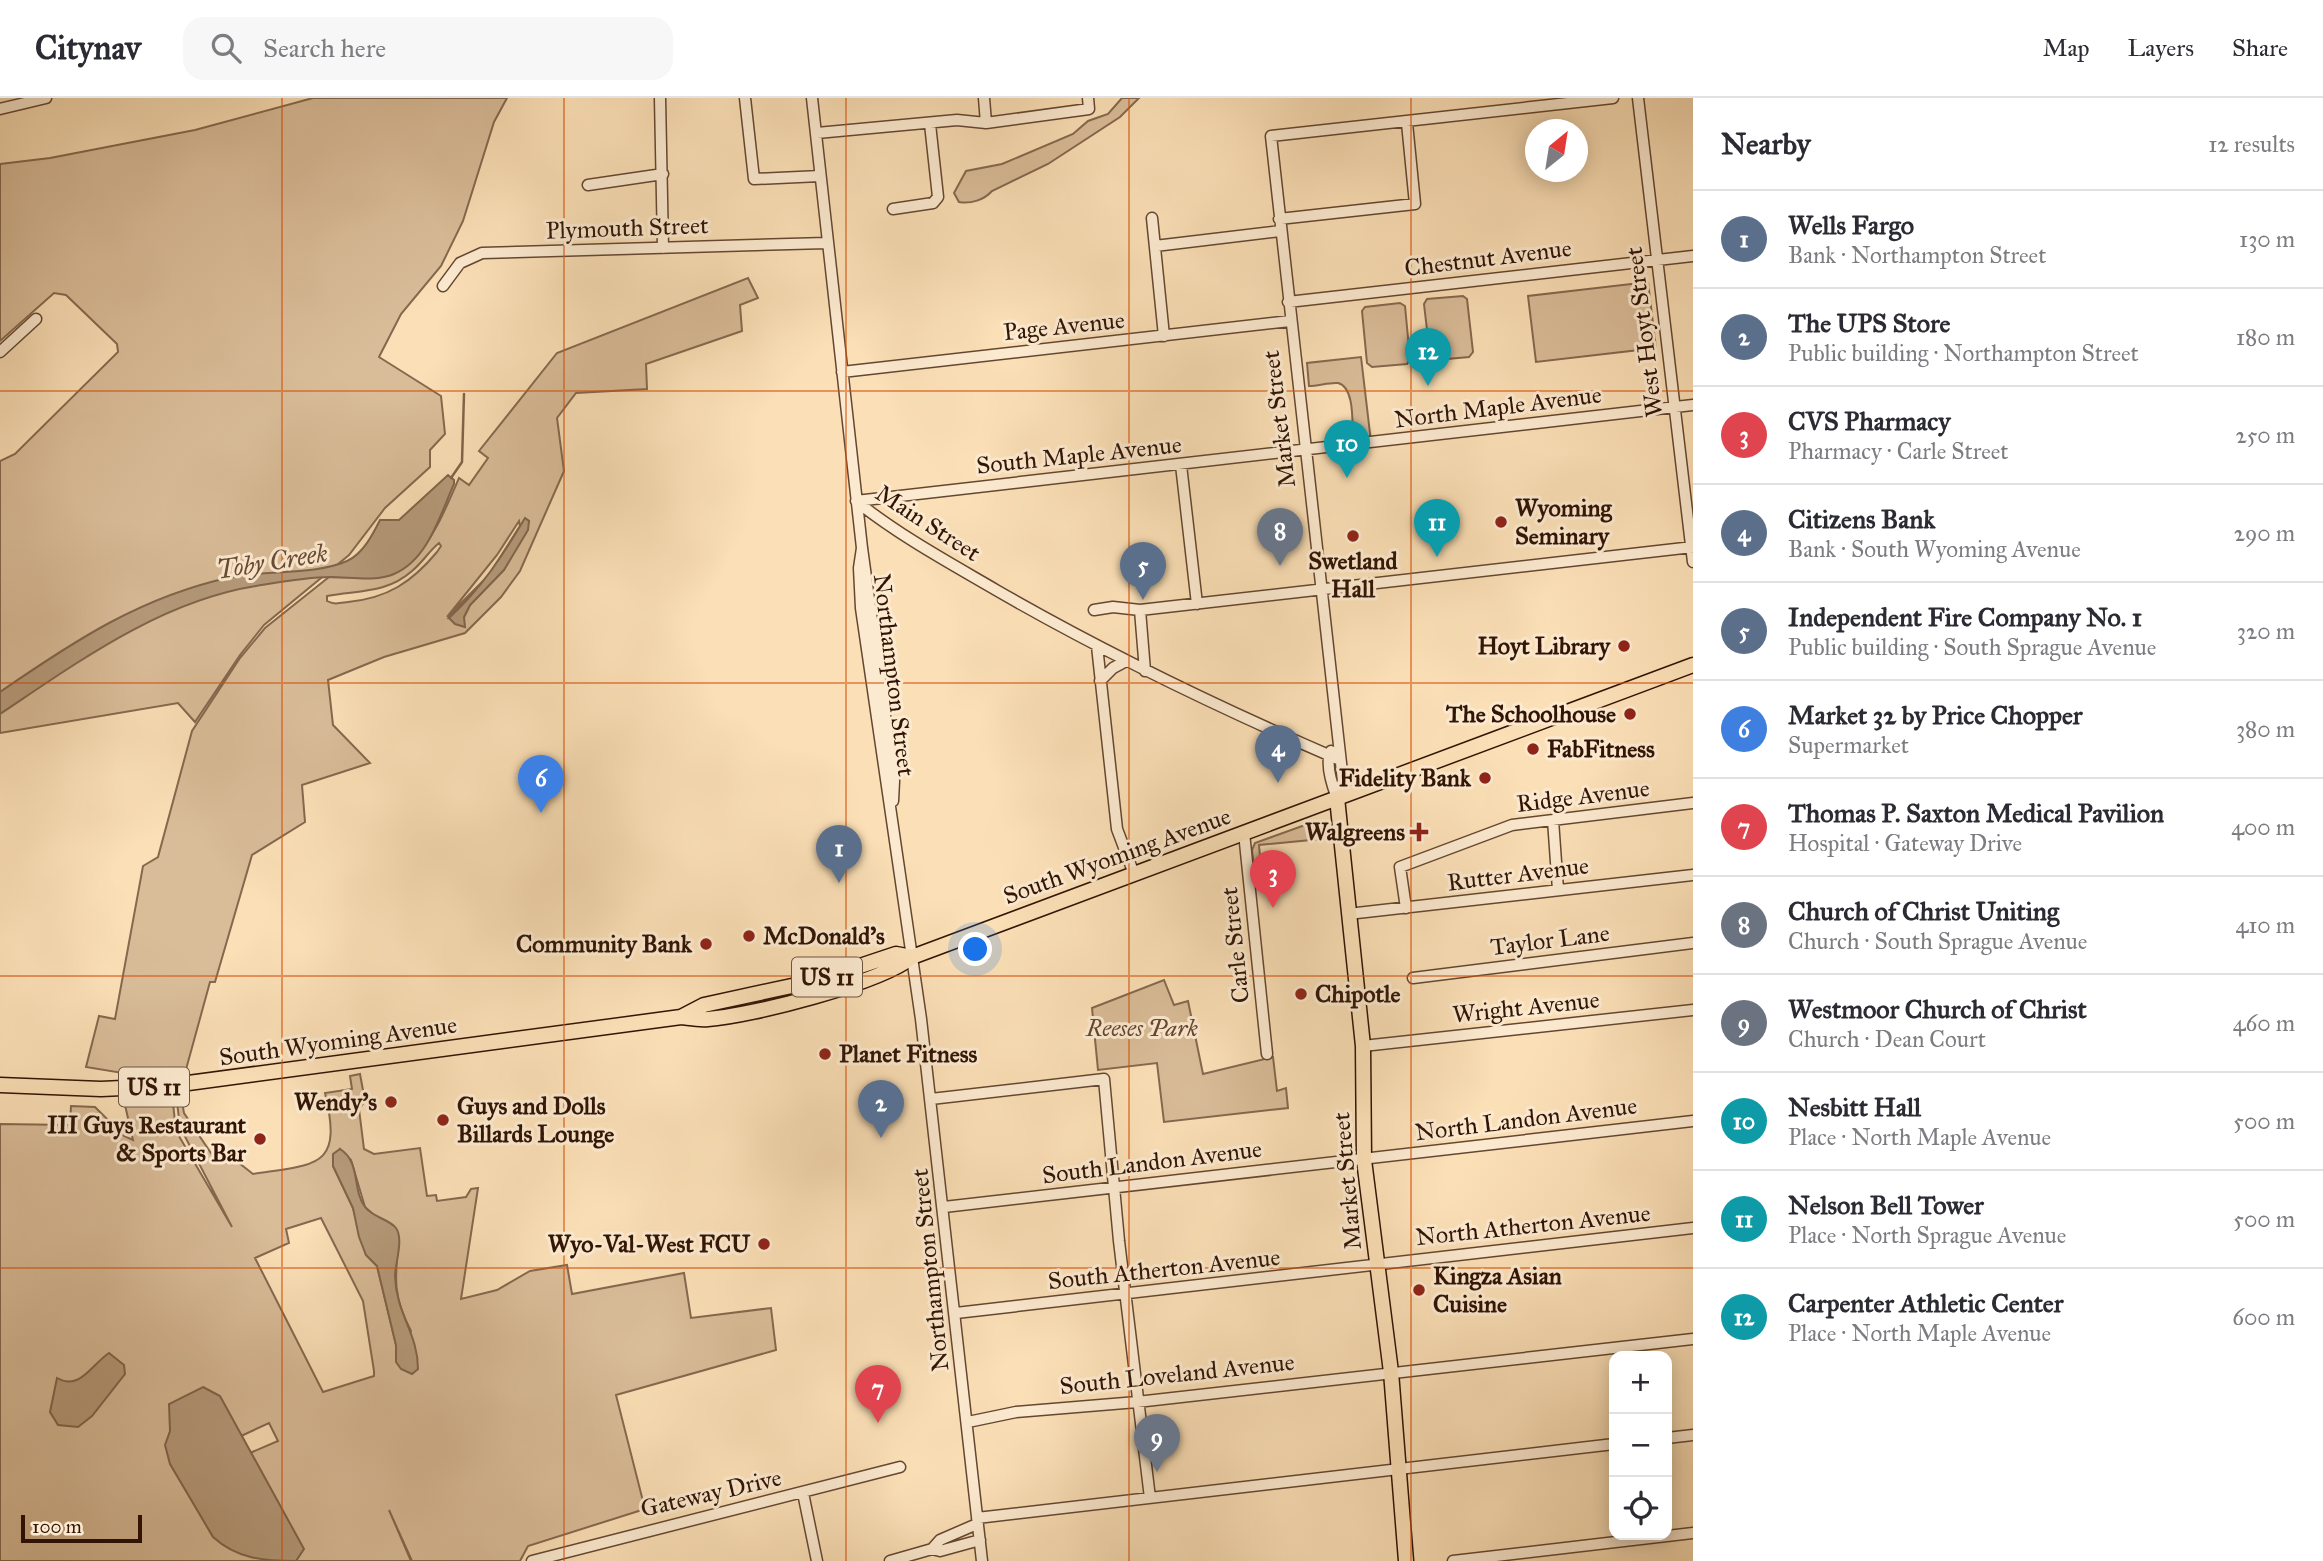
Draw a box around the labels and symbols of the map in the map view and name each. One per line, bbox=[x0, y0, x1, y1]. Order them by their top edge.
north arrow bbox=[1525, 119, 1588, 182]
street label: Plymouth Street bbox=[545, 210, 709, 246]
street label: Chestnut Avenue bbox=[1403, 233, 1573, 283]
street label: West Hoyt Street bbox=[1619, 245, 1669, 419]
street label: Page Avenue bbox=[1002, 305, 1126, 347]
pin: 12 bbox=[1405, 328, 1451, 386]
street label: Market Street bbox=[1256, 348, 1302, 489]
street label: North Maple Avenue bbox=[1393, 379, 1603, 435]
pin: 10 bbox=[1324, 420, 1370, 478]
street label: South Maple Avenue bbox=[975, 429, 1183, 481]
street label: Main Street bbox=[870, 478, 987, 568]
place label: Wyoming Seminary bbox=[1515, 493, 1612, 551]
pin: 11 bbox=[1414, 499, 1460, 557]
pin: 8 bbox=[1257, 508, 1303, 566]
marker: Wyoming Seminary bbox=[1493, 514, 1509, 530]
marker: Swetland Hall bbox=[1345, 528, 1361, 544]
water label: Toby Creek bbox=[214, 536, 330, 586]
pin: 5 bbox=[1120, 542, 1166, 600]
place label: Swetland Hall bbox=[1308, 546, 1399, 604]
street label: Northampton Street bbox=[867, 572, 921, 778]
place label: Hoyt Library bbox=[1477, 631, 1612, 661]
marker: Hoyt Library bbox=[1616, 638, 1632, 654]
place label: The Schoolhouse bbox=[1445, 699, 1616, 729]
marker: The Schoolhouse bbox=[1622, 706, 1638, 722]
pin: 4 bbox=[1255, 725, 1301, 783]
place label: FabFitness bbox=[1547, 734, 1655, 764]
marker: FabFitness bbox=[1525, 741, 1541, 757]
pin: 6 bbox=[518, 755, 564, 813]
place label: Fidelity Bank bbox=[1339, 763, 1472, 793]
marker: Fidelity Bank bbox=[1477, 770, 1493, 786]
street label: Ridge Avenue bbox=[1515, 773, 1651, 819]
street label: South Wyoming Avenue bbox=[999, 801, 1235, 911]
place label: Walgreens bbox=[1305, 817, 1405, 847]
marker: Walgreens bbox=[1411, 824, 1427, 840]
pin: 1 bbox=[816, 825, 862, 883]
pin: 3 bbox=[1250, 850, 1296, 908]
street label: Rutter Avenue bbox=[1445, 850, 1591, 898]
street label: Carle Street bbox=[1214, 885, 1256, 1005]
street label: Taylor Lane bbox=[1489, 918, 1611, 962]
place label: McDonald's bbox=[763, 921, 885, 951]
marker: McDonald's bbox=[741, 928, 757, 944]
place label: Community Bank bbox=[516, 929, 693, 959]
your location bbox=[958, 932, 992, 966]
marker: Community Bank bbox=[698, 936, 714, 952]
road number: US 11 bbox=[792, 958, 862, 996]
place label: Chipotle bbox=[1315, 979, 1401, 1009]
street label: Wright Avenue bbox=[1451, 984, 1601, 1030]
marker: Chipotle bbox=[1293, 986, 1309, 1002]
street label: South Wyoming Avenue bbox=[217, 1009, 459, 1073]
park label: Reeses Park bbox=[1085, 1013, 1198, 1043]
place label: Planet Fitness bbox=[839, 1039, 977, 1069]
marker: Planet Fitness bbox=[817, 1046, 833, 1062]
road number: US 11 bbox=[119, 1068, 189, 1106]
pin: 2 bbox=[858, 1080, 904, 1138]
place label: Wendy's bbox=[294, 1087, 377, 1117]
street label: North Landon Avenue bbox=[1413, 1090, 1639, 1148]
place label: Guys and Dolls Billards Lounge bbox=[457, 1091, 614, 1149]
marker: Wendy's bbox=[383, 1094, 399, 1110]
place label: III Guys Restaurant & Sports Bar bbox=[47, 1110, 247, 1168]
street label: Market Street bbox=[1326, 1110, 1368, 1251]
marker: Guys and Dolls Billards Lounge bbox=[435, 1112, 451, 1128]
marker: III Guys Restaurant & Sports Bar bbox=[252, 1131, 268, 1147]
street label: South Landon Avenue bbox=[1040, 1134, 1264, 1190]
street label: Northampton Street bbox=[904, 1167, 956, 1373]
street label: North Atherton Avenue bbox=[1414, 1198, 1652, 1252]
place label: Wyo-Val-West FCU bbox=[548, 1229, 751, 1259]
marker: Wyo-Val-West FCU bbox=[756, 1236, 772, 1252]
street label: South Atherton Avenue bbox=[1046, 1242, 1282, 1296]
place label: Kingza Asian Cuisine bbox=[1433, 1261, 1562, 1319]
marker: Kingza Asian Cuisine bbox=[1411, 1282, 1427, 1298]
street label: South Loveland Avenue bbox=[1058, 1347, 1296, 1401]
pin: 7 bbox=[855, 1365, 901, 1423]
pin: 9 bbox=[1134, 1414, 1180, 1472]
street label: Gateway Drive bbox=[638, 1462, 784, 1524]
scale bar bbox=[21, 1512, 142, 1544]

